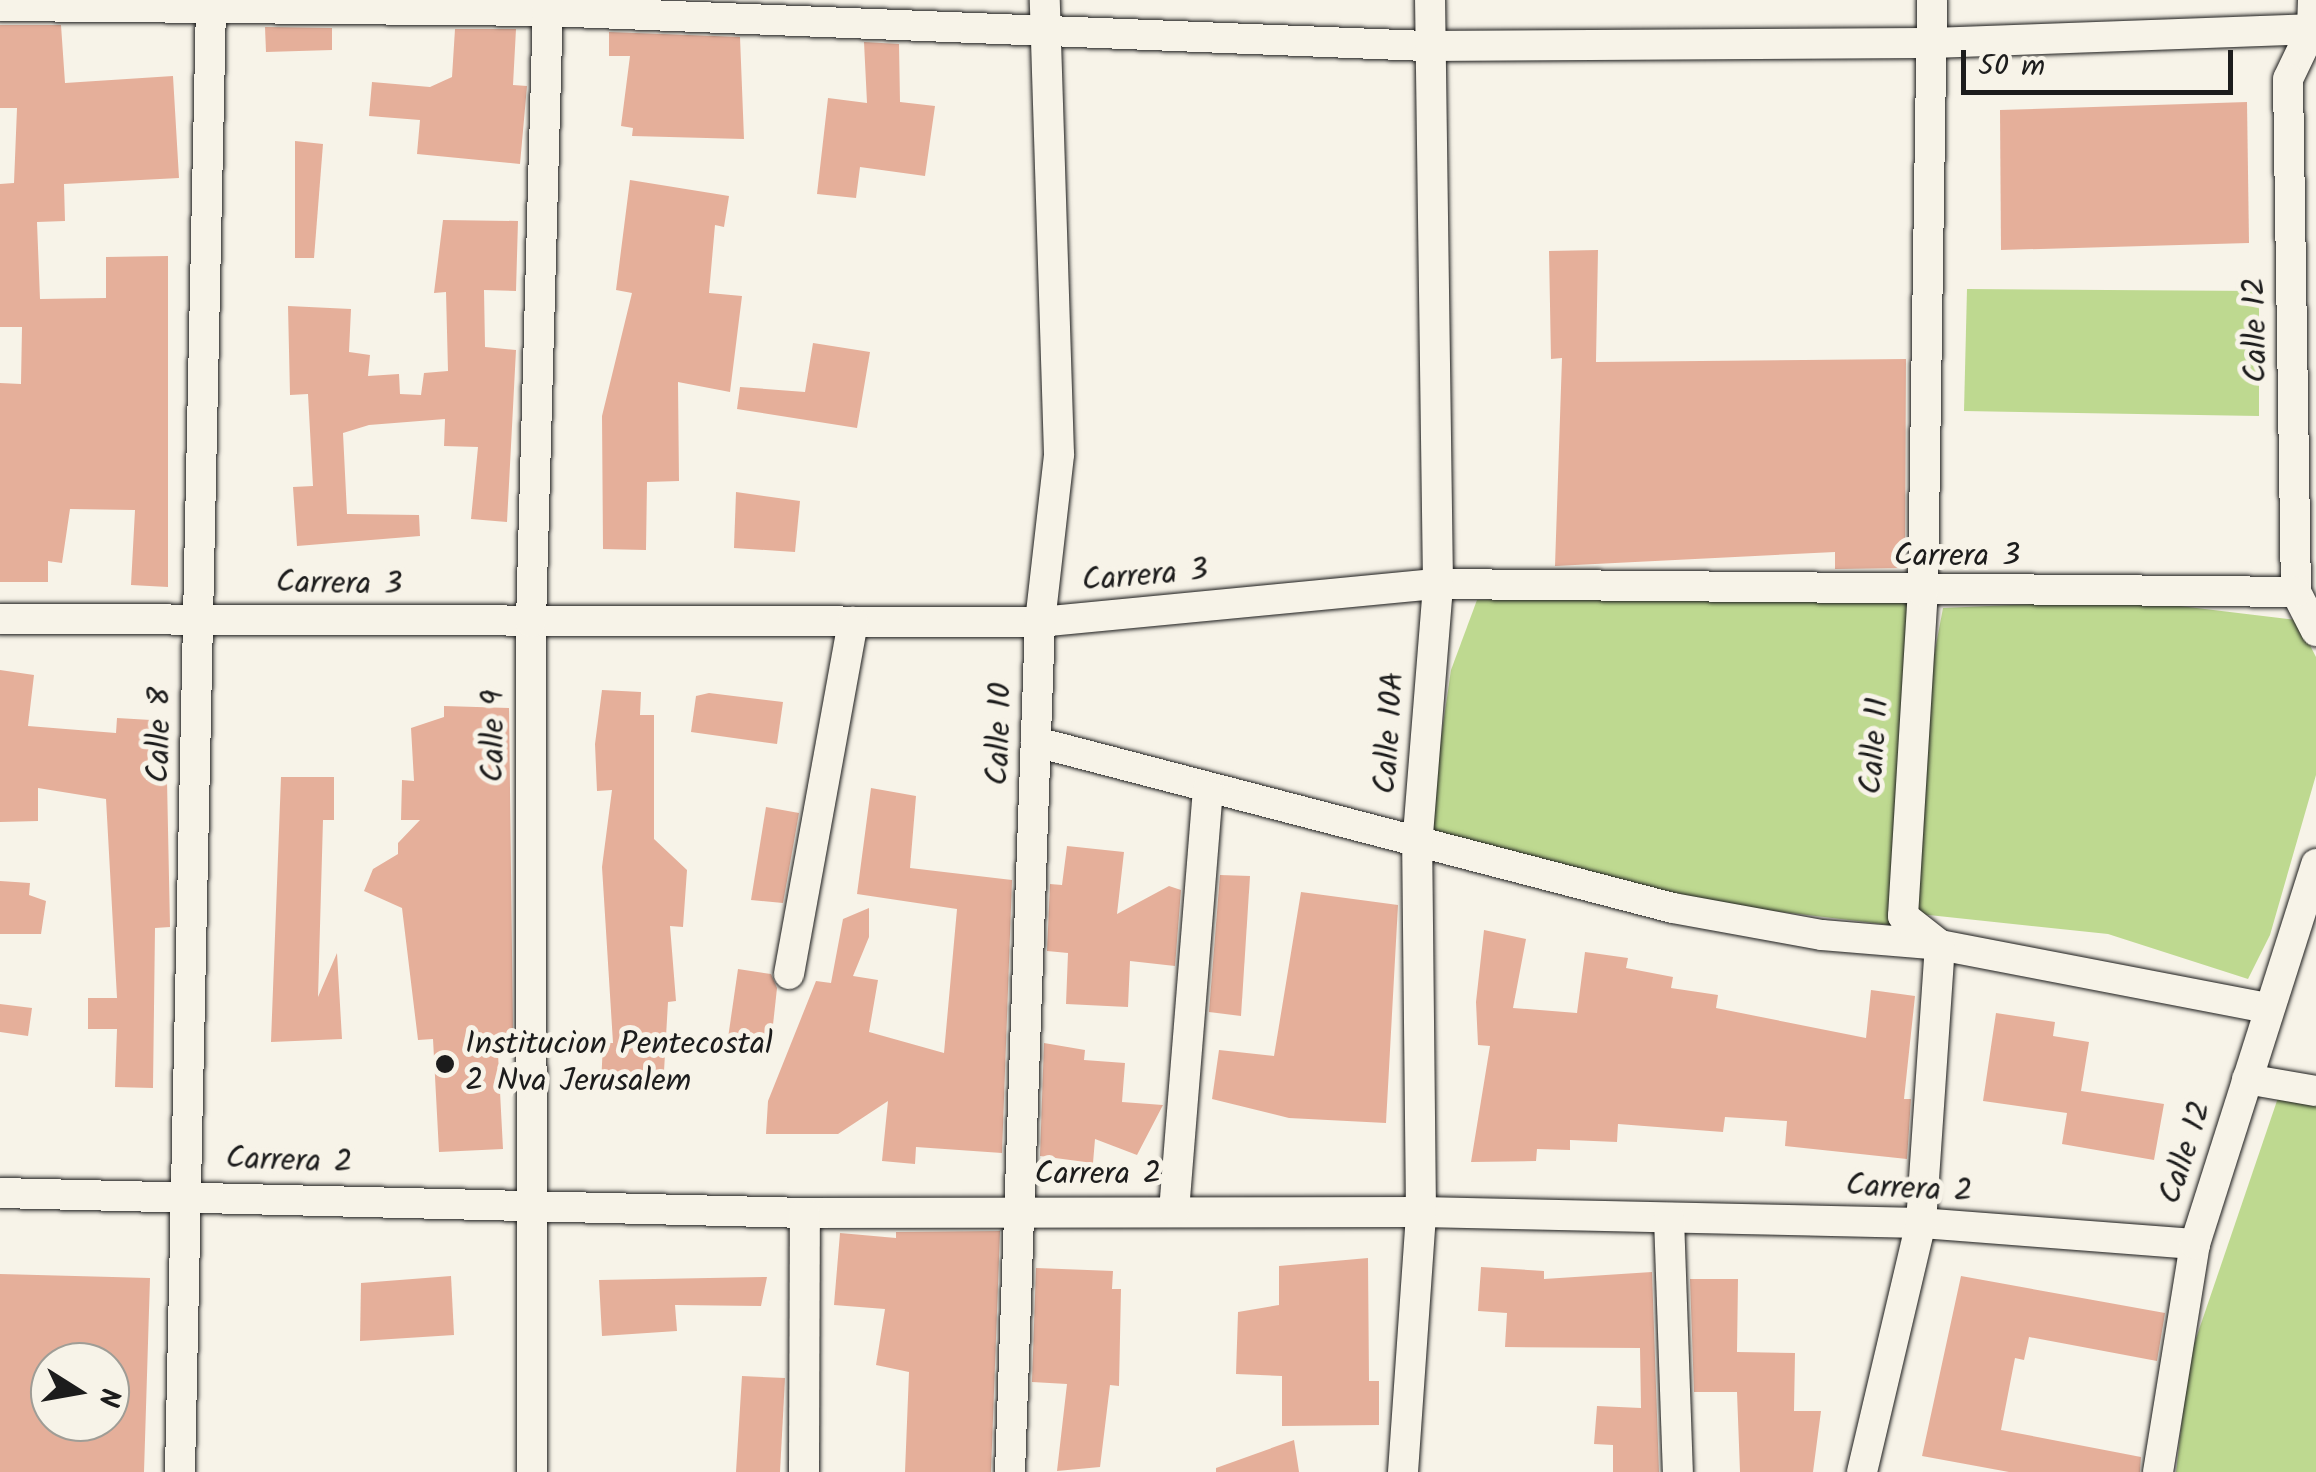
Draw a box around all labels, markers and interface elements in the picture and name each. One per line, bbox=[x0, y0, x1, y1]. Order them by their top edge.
scale bar bbox=[1966, 30, 2238, 92]
text: 50 m bbox=[1978, 43, 2045, 91]
street label: Calle 12 bbox=[2237, 277, 2277, 383]
street label: Carrera 3 bbox=[1894, 538, 2020, 576]
street label: Carrera 3 bbox=[1080, 552, 1210, 602]
street label: Carrera 3 bbox=[275, 565, 403, 605]
street label: Calle 10A bbox=[1368, 671, 1414, 795]
street label: Calle 10 bbox=[980, 682, 1022, 786]
street label: Calle 8 bbox=[141, 686, 181, 784]
street label: Calle 9 bbox=[476, 690, 514, 782]
street label: Calle 11 bbox=[1853, 696, 1899, 796]
place label: Institucion Pentecostal 2 Nva Jerusalem bbox=[465, 1027, 773, 1102]
marker: Institucion Pentecostal 2 Nva Jerusalem bbox=[434, 1053, 456, 1075]
street label: Calle 12 bbox=[2152, 1097, 2222, 1209]
street label: Carrera 2 bbox=[225, 1141, 353, 1183]
street label: Carrera 2 bbox=[1035, 1156, 1161, 1194]
street label: Carrera 2 bbox=[1845, 1168, 1973, 1212]
north arrow bbox=[30, 1342, 130, 1442]
text: N bbox=[84, 1384, 132, 1410]

